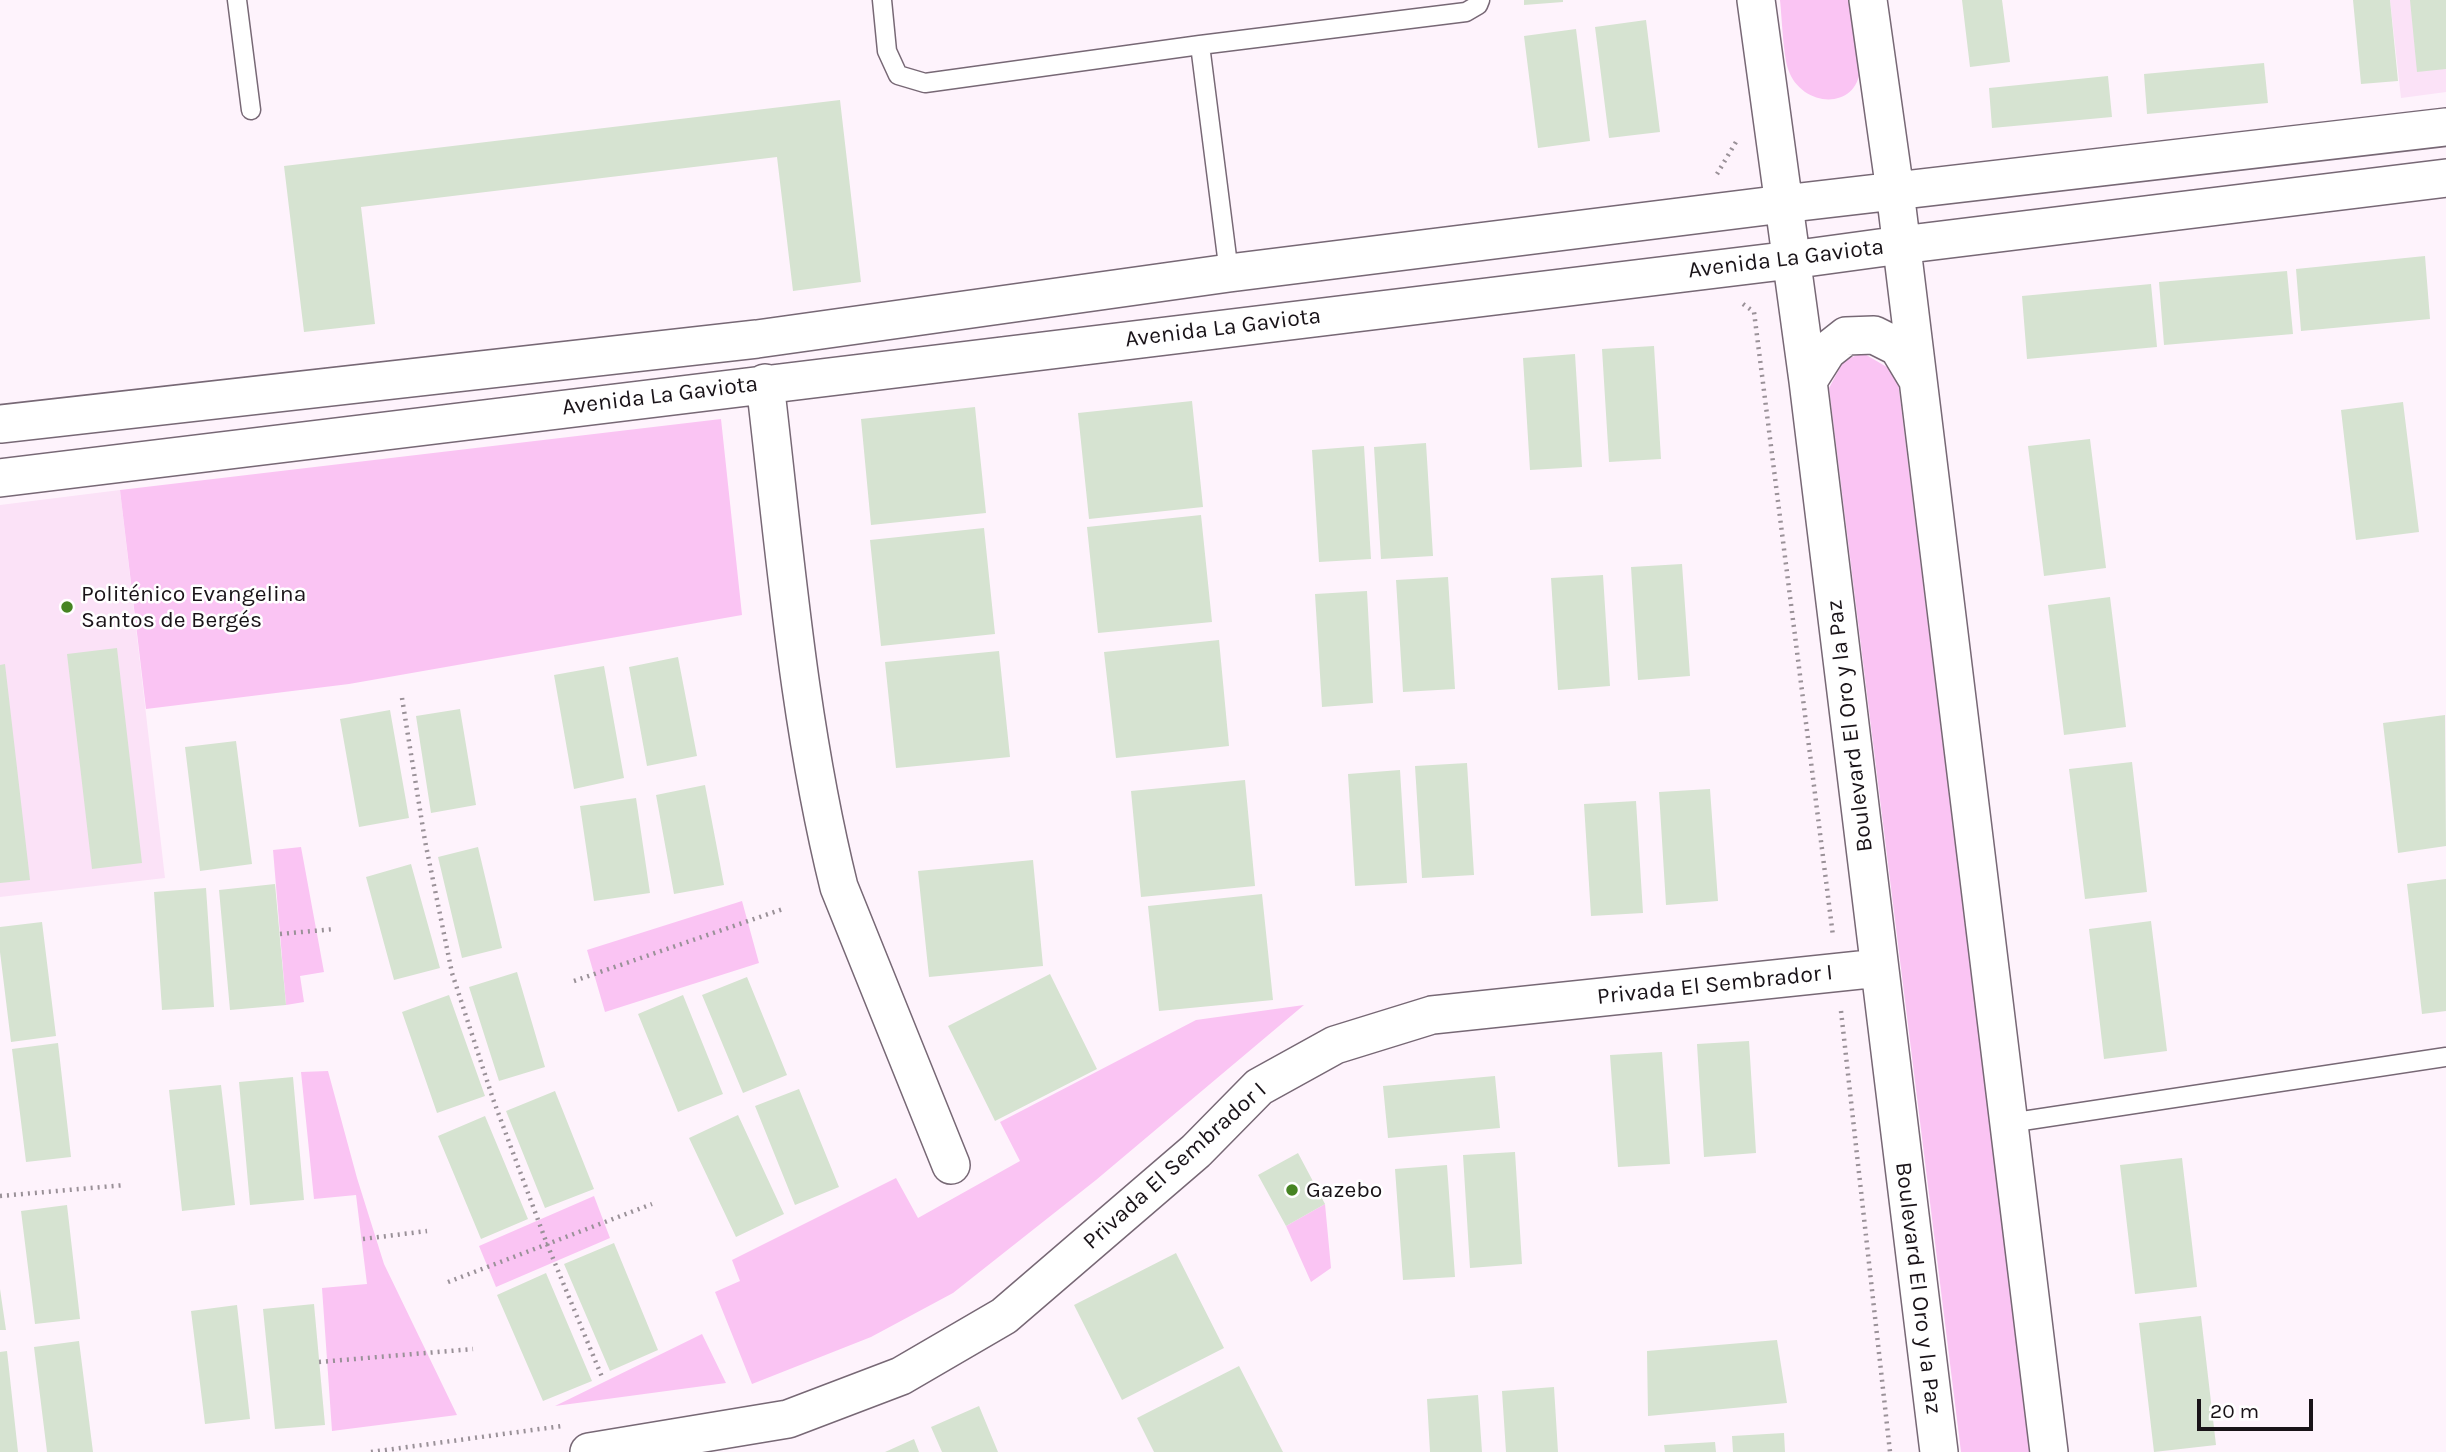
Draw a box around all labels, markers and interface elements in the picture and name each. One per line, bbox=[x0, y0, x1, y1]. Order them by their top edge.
street label: Avenida La Gaviota bbox=[1686, 233, 1886, 285]
street label: Avenida La Gaviota bbox=[1123, 302, 1323, 354]
street label: Avenida La Gaviota bbox=[560, 370, 760, 422]
place label: Politénico Evangelina Santos de Bergés bbox=[81, 580, 306, 634]
street label: Boulevard El Oro y la Paz bbox=[1821, 598, 1879, 854]
marker: Politénico Evangelina Santos de Bergés bbox=[59, 599, 75, 615]
street label: Privada El Sembrador I bbox=[1596, 959, 1834, 1011]
street label: Privada El Sembrador I bbox=[1078, 1076, 1272, 1256]
street label: Boulevard El Oro y la Paz bbox=[1889, 1160, 1947, 1416]
place label: Gazebo bbox=[1306, 1176, 1382, 1204]
marker: Gazebo bbox=[1284, 1182, 1300, 1198]
scale bar bbox=[2201, 1386, 2316, 1430]
text: 20 m bbox=[2210, 1399, 2259, 1423]

